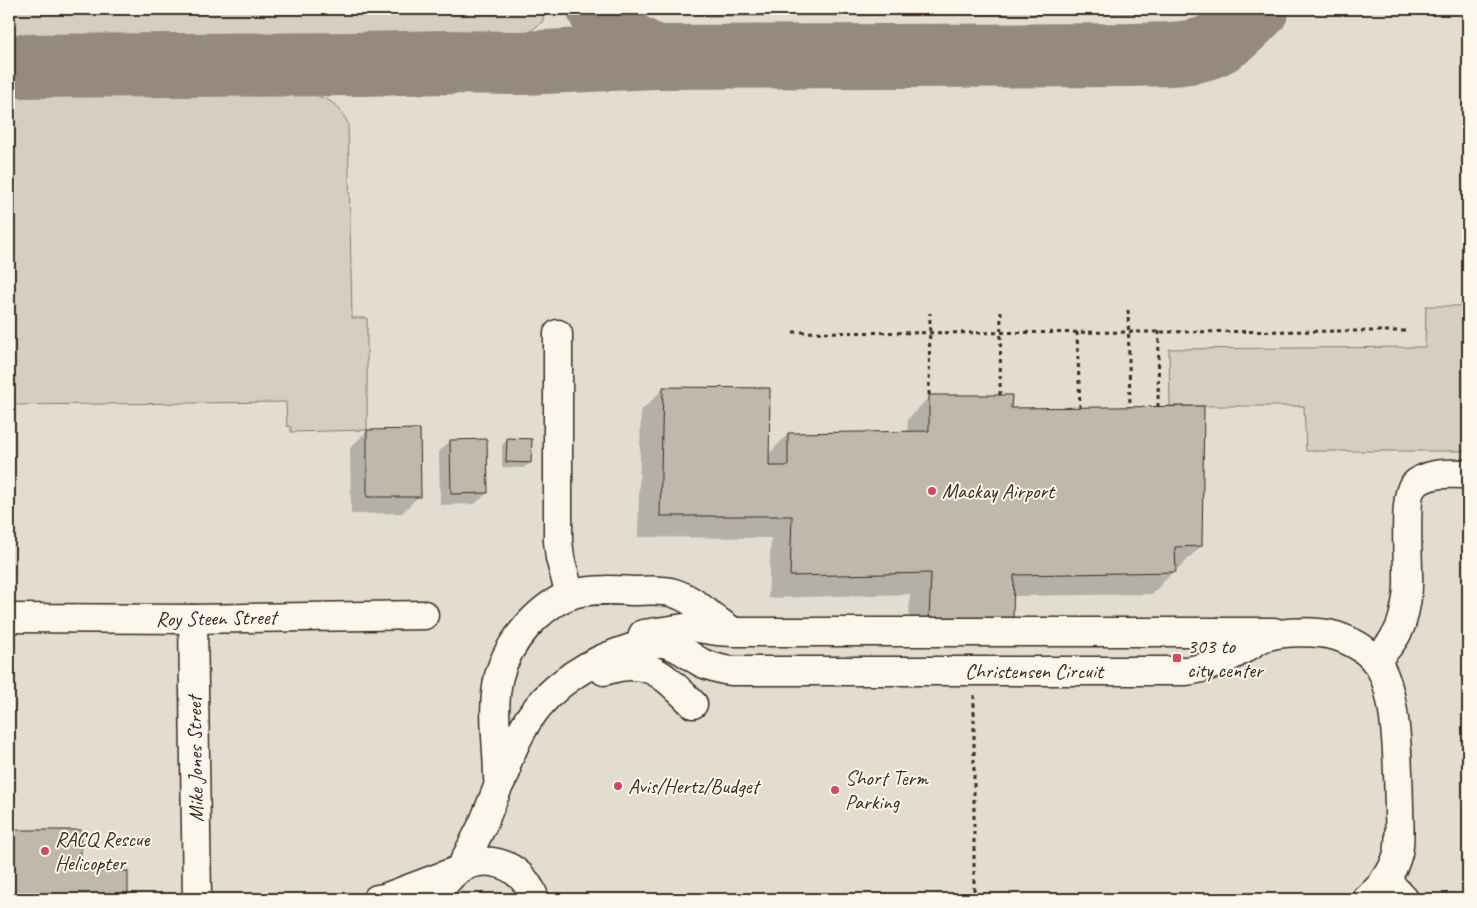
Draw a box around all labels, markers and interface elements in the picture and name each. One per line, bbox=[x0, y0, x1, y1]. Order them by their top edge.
place label: Mackay Airport bbox=[942, 478, 1056, 504]
marker: Mackay Airport bbox=[926, 485, 938, 497]
street label: Roy Steen Street bbox=[155, 604, 280, 632]
place label: 303 to city center bbox=[1187, 633, 1265, 683]
marker: 303 to city center bbox=[1171, 652, 1183, 664]
street label: Christensen Circuit bbox=[965, 658, 1105, 684]
street label: Mike Jones Street bbox=[181, 693, 209, 822]
place label: Short Term Parking bbox=[845, 765, 929, 815]
place label: Avis/Hertz/Budget bbox=[628, 773, 762, 799]
marker: Avis/Hertz/Budget bbox=[612, 780, 624, 792]
marker: Short Term Parking bbox=[829, 784, 841, 796]
place label: RACQ Rescue Helicopter bbox=[55, 826, 151, 876]
marker: RACQ Rescue Helicopter bbox=[39, 845, 51, 857]

